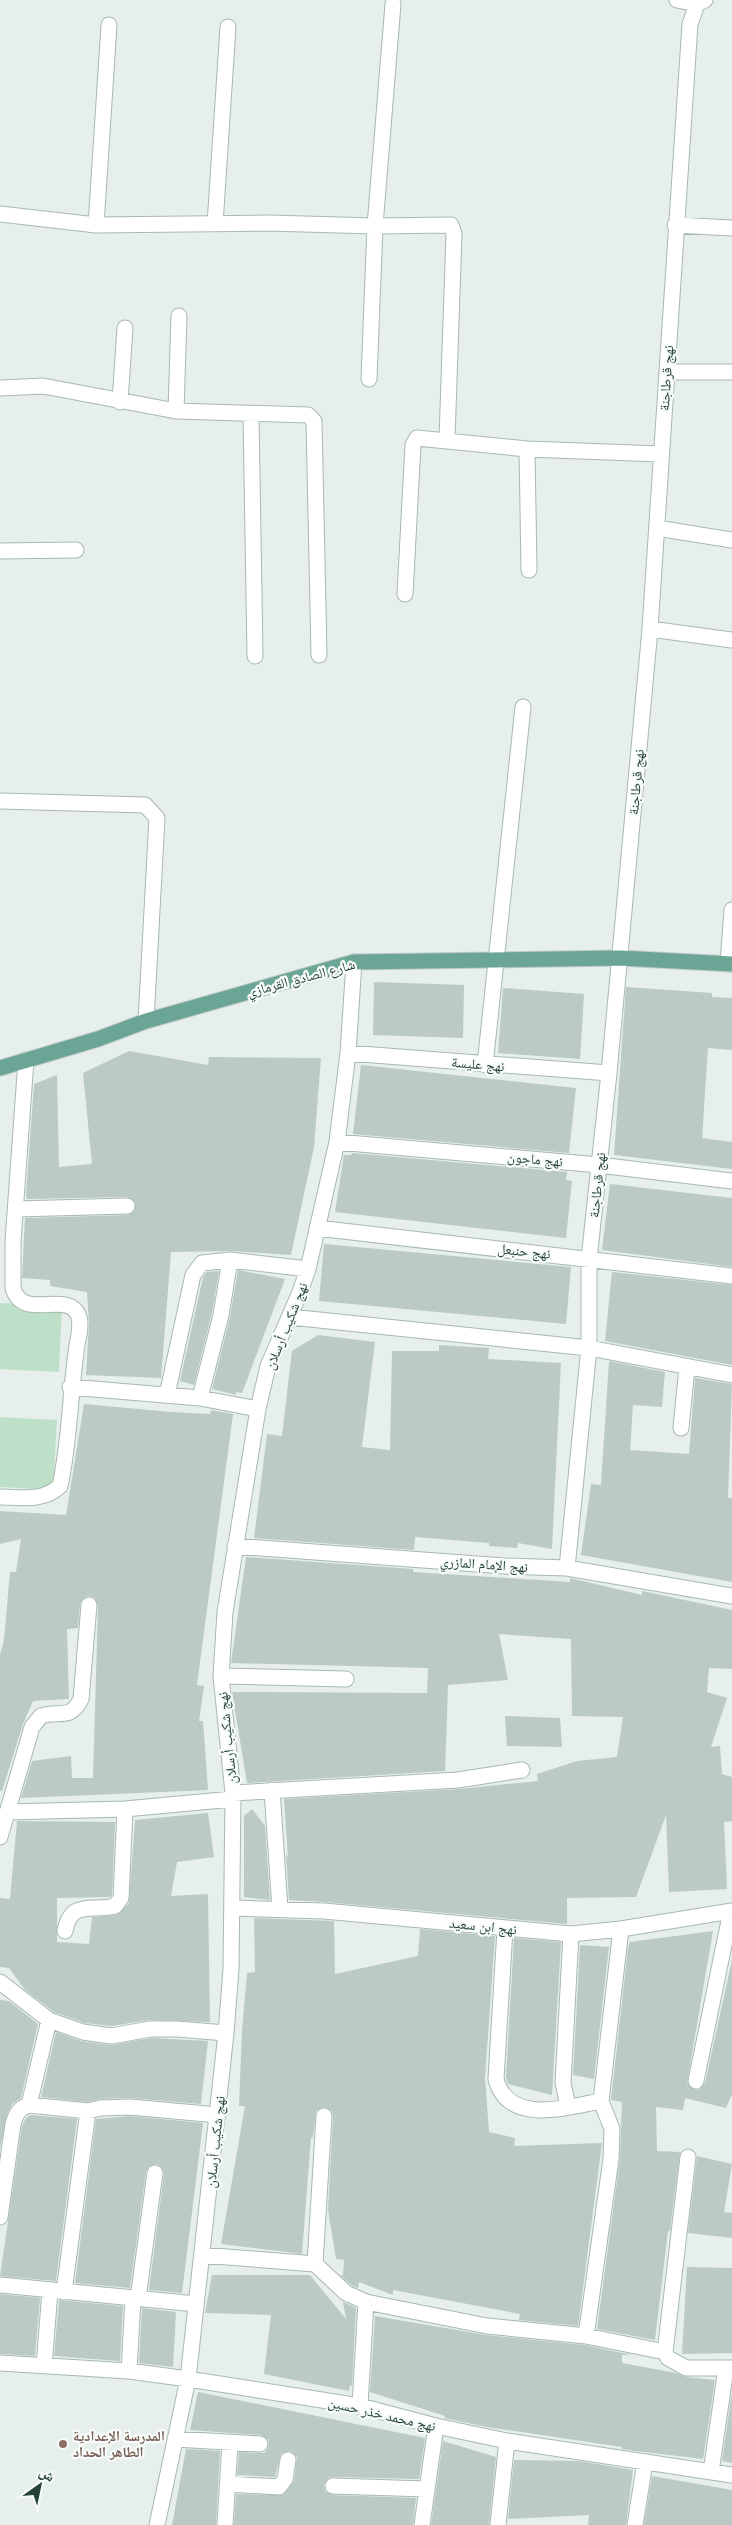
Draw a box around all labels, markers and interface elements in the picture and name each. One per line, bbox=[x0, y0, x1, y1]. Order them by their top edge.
street label: نهج قرطاجنة bbox=[656, 344, 678, 412]
street label: نهج قرطاجنة bbox=[625, 748, 649, 816]
street label: شارع الصادق القرمازي bbox=[245, 956, 358, 1004]
street label: نهج عليسة bbox=[451, 1054, 505, 1076]
street label: نهج ماجون bbox=[506, 1149, 564, 1171]
street label: نهج قرطاجنة bbox=[586, 1151, 610, 1219]
street label: نهج حنبعل bbox=[496, 1240, 551, 1264]
street label: نهج شكيب أرسلان bbox=[261, 1280, 313, 1373]
street label: نهج الإمام المازري bbox=[439, 1553, 529, 1579]
street label: نهج شكيب أرسلان bbox=[214, 1691, 242, 1785]
street label: نهج ابن سعيد bbox=[448, 1914, 518, 1940]
street label: نهج شكيب أرسلان bbox=[202, 2095, 230, 2189]
street label: نهج محمد خذر حسين bbox=[326, 2394, 437, 2436]
place label: المدرسة الإعدادية الطاهر الحداد bbox=[73, 2428, 165, 2461]
marker: المدرسة الإعدادية الطاهر الحداد bbox=[57, 2438, 69, 2450]
north arrow bbox=[15, 2460, 65, 2510]
text: ش bbox=[36, 2463, 58, 2486]

